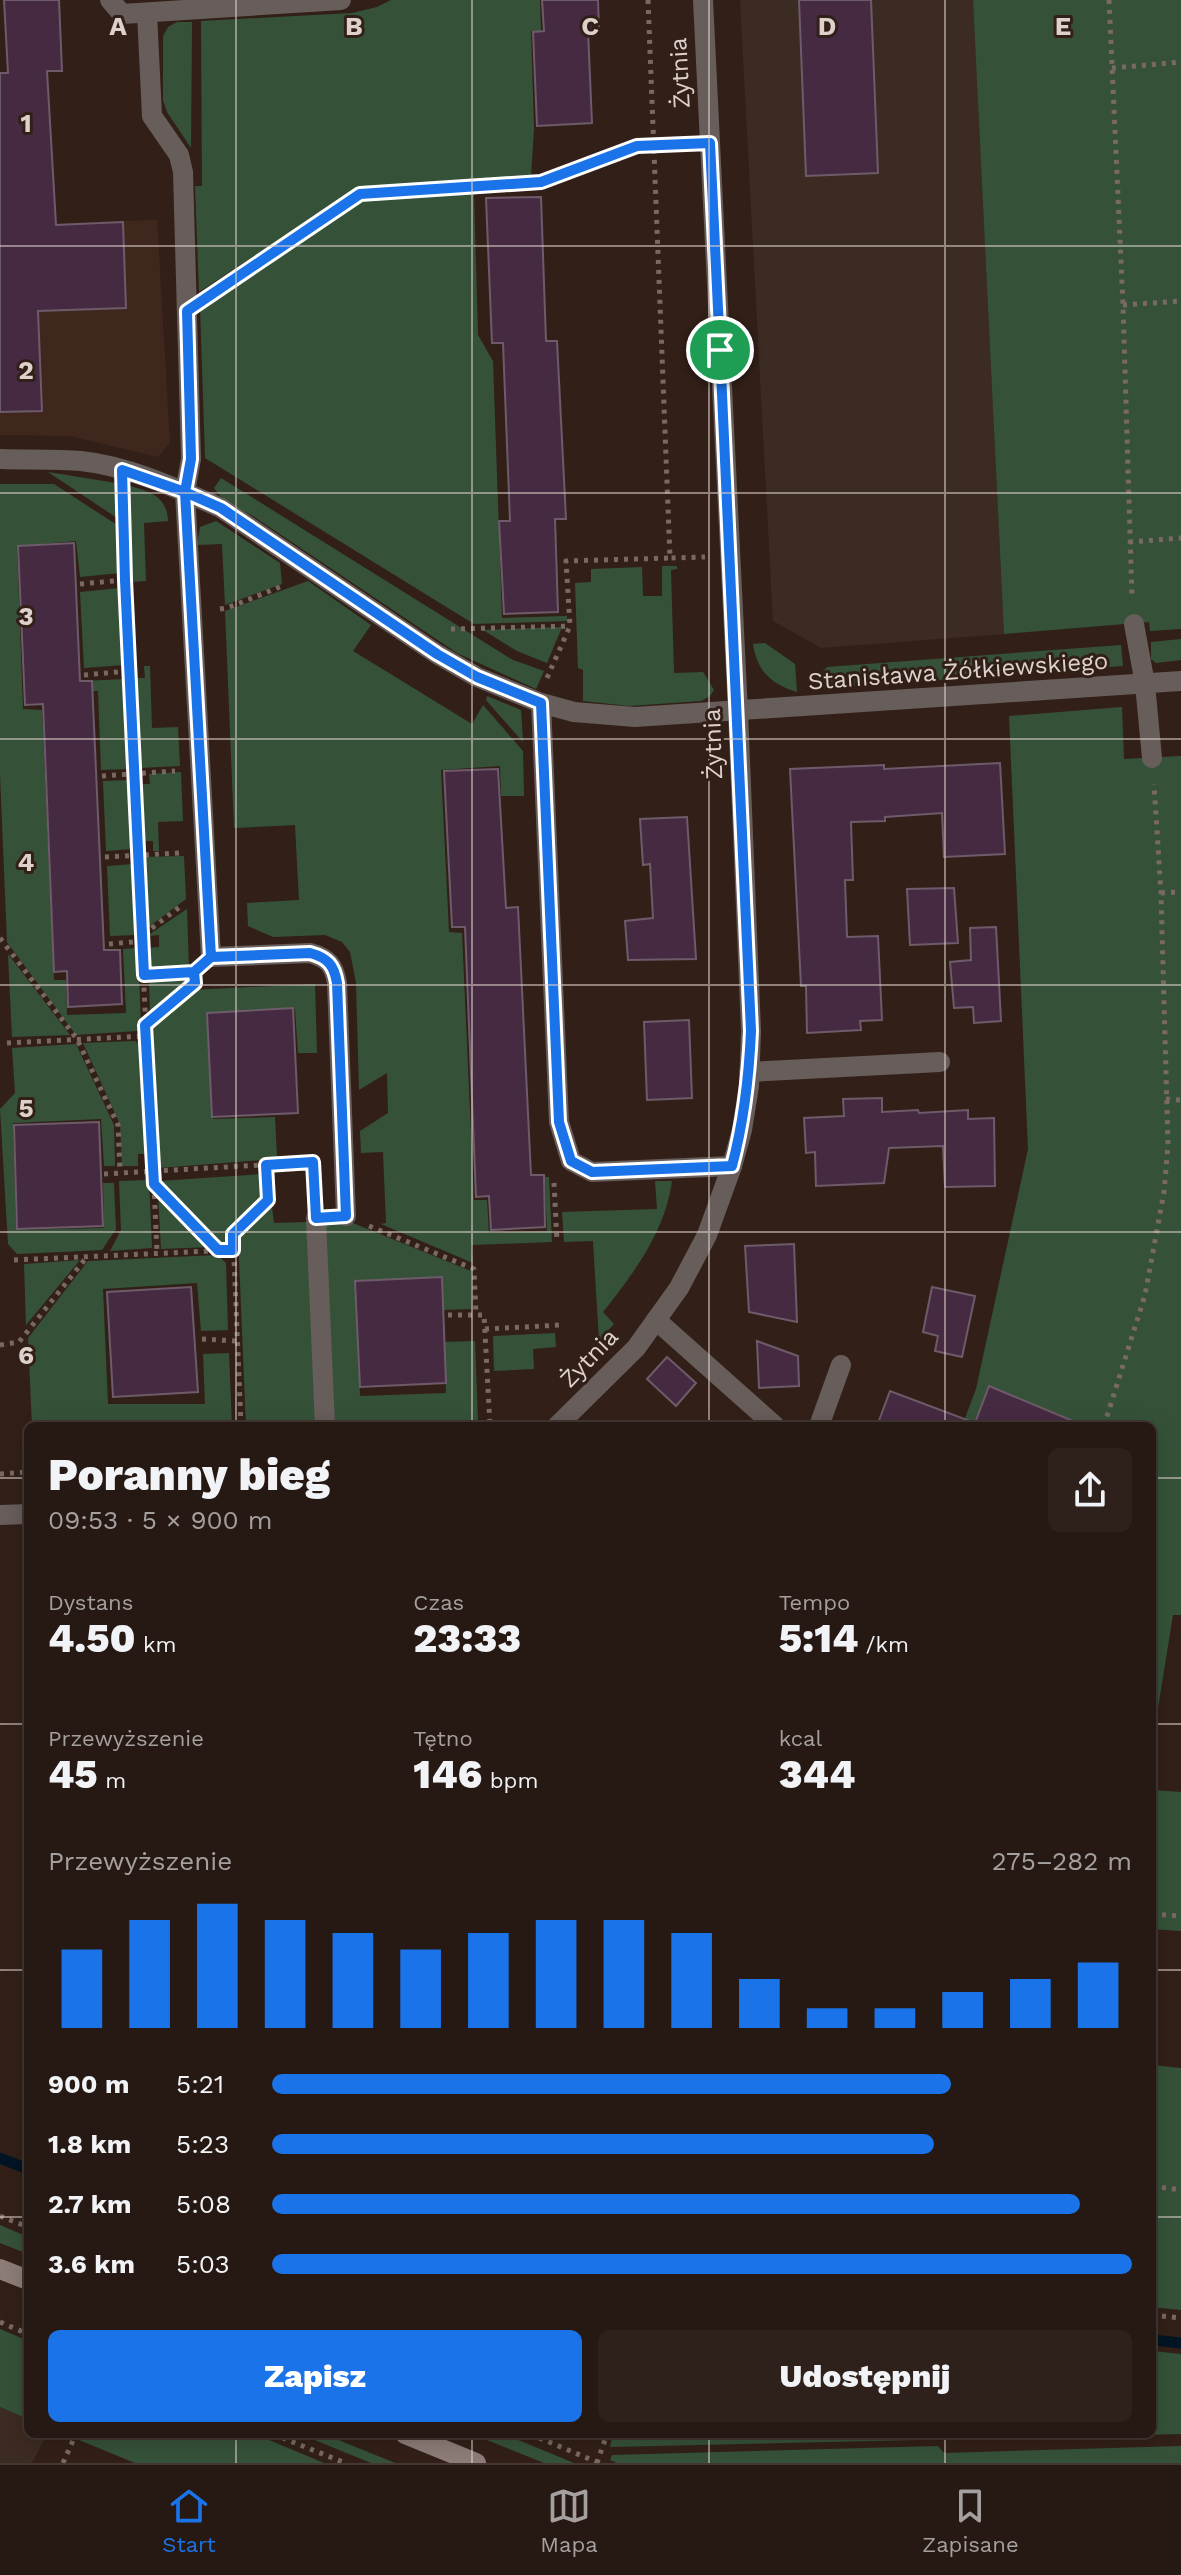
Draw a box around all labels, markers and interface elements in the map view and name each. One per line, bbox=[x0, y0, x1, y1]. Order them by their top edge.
text: A bbox=[109, 11, 127, 41]
text: B bbox=[345, 11, 363, 41]
text: C bbox=[581, 11, 599, 41]
text: D bbox=[818, 11, 836, 41]
text: E bbox=[1055, 11, 1071, 41]
street label: Żytnia bbox=[664, 37, 696, 109]
text: 1 bbox=[20, 108, 32, 138]
pin bbox=[686, 316, 754, 384]
icon: arrive bbox=[698, 328, 742, 372]
text: 2 bbox=[18, 355, 34, 385]
text: 3 bbox=[18, 601, 34, 631]
street label: Stanisława Żółkiewskiego bbox=[807, 647, 1109, 695]
street label: Żytnia bbox=[698, 708, 728, 780]
text: 4 bbox=[18, 847, 35, 877]
text: 5 bbox=[18, 1093, 34, 1123]
street label: Żytnia bbox=[554, 1323, 624, 1393]
text: 6 bbox=[18, 1340, 34, 1370]
button: share bbox=[1048, 1448, 1132, 1532]
text: Poranny bieg bbox=[48, 1449, 330, 1501]
text: 09:53 · 5 × 900 m bbox=[48, 1505, 272, 1535]
text: Dystans bbox=[48, 1590, 133, 1615]
text: Czas bbox=[413, 1590, 464, 1615]
text: Tempo bbox=[779, 1590, 850, 1615]
text: 4.50 bbox=[48, 1615, 136, 1662]
text: 23:33 bbox=[413, 1615, 521, 1662]
text: 5:14 bbox=[779, 1615, 858, 1662]
text: km bbox=[136, 1632, 177, 1657]
text: /km bbox=[858, 1632, 909, 1657]
text: Przewyższenie bbox=[48, 1726, 204, 1751]
text: Tętno bbox=[413, 1726, 473, 1751]
text: kcal bbox=[779, 1726, 822, 1751]
text: 45 bbox=[48, 1751, 98, 1798]
text: 146 bbox=[413, 1751, 482, 1798]
text: 344 bbox=[779, 1751, 855, 1798]
text: m bbox=[98, 1768, 126, 1793]
text: bpm bbox=[482, 1768, 538, 1793]
text: Przewyższenie bbox=[48, 1846, 232, 1876]
text: 275–282 m bbox=[991, 1846, 1132, 1876]
text: 900 m bbox=[48, 2069, 129, 2099]
text: 5:21 bbox=[176, 2069, 224, 2099]
text: 1.8 km bbox=[48, 2129, 131, 2159]
text: 5:23 bbox=[176, 2129, 229, 2159]
text: 2.7 km bbox=[48, 2189, 131, 2219]
text: 5:08 bbox=[176, 2189, 231, 2219]
text: 3.6 km bbox=[48, 2249, 135, 2279]
text: 5:03 bbox=[176, 2249, 230, 2279]
button: Zapisz bbox=[48, 2330, 582, 2422]
button: Udostępnij bbox=[598, 2330, 1132, 2422]
tab: Start bbox=[162, 2484, 216, 2557]
tab: Mapa bbox=[540, 2484, 598, 2557]
tab: Zapisane bbox=[922, 2484, 1019, 2557]

